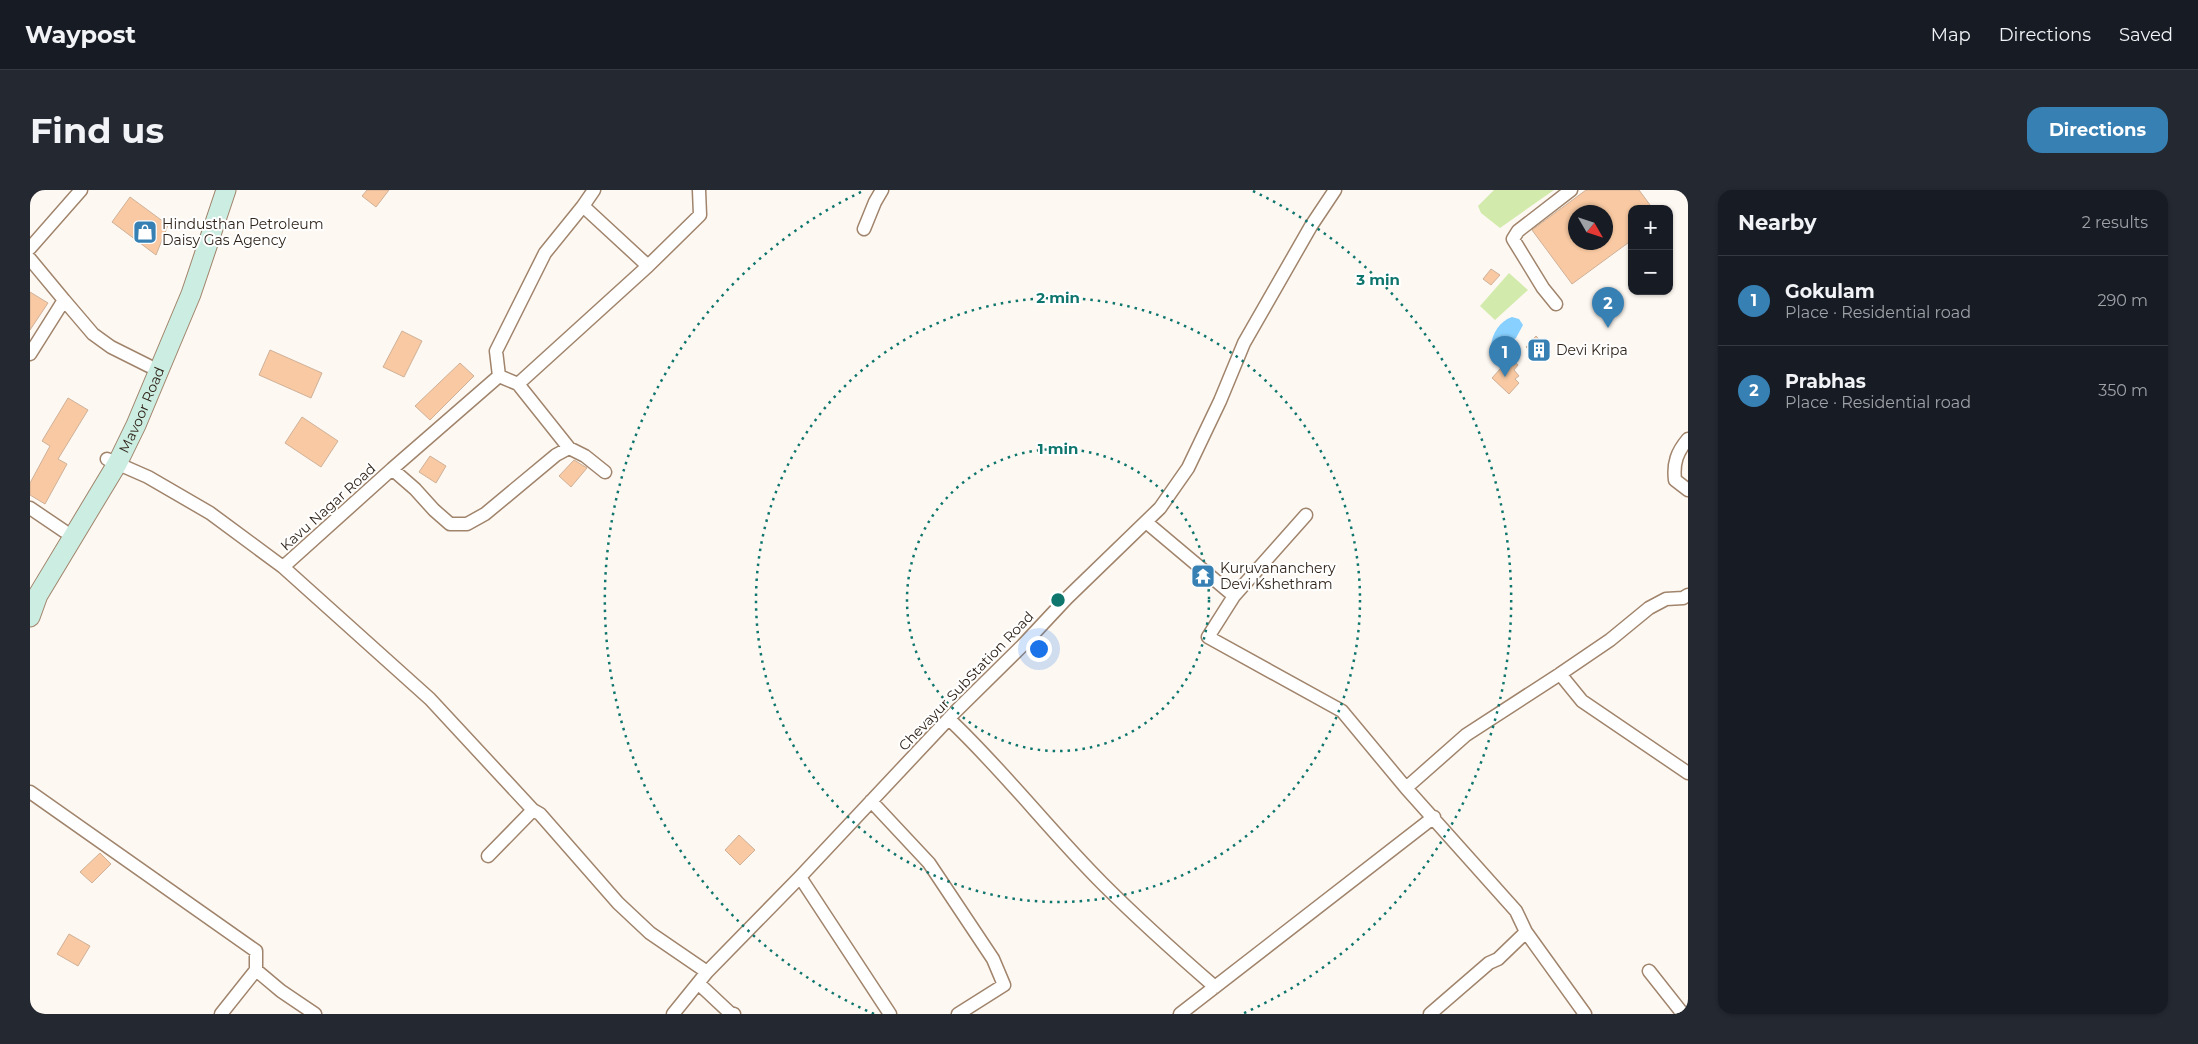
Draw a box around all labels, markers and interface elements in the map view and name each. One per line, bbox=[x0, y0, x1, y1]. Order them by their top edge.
text: Waypost bbox=[25, 20, 136, 49]
text: Map bbox=[1931, 24, 1971, 46]
text: Directions bbox=[1999, 24, 2091, 46]
text: Saved bbox=[2119, 24, 2173, 46]
button: Directions bbox=[2027, 107, 2168, 153]
text: Find us bbox=[30, 109, 164, 152]
north arrow bbox=[1568, 205, 1613, 250]
map controls bbox=[1628, 205, 1673, 295]
button: + bbox=[1628, 205, 1673, 250]
text: Nearby bbox=[1738, 210, 1817, 235]
text: 2 results bbox=[2082, 213, 2148, 232]
place label: Hindusthan Petroleum Daisy Gas Agency bbox=[162, 215, 324, 249]
shop icon: Hindusthan Petroleum Daisy Gas Agency bbox=[132, 219, 158, 245]
button: − bbox=[1628, 250, 1673, 295]
text: 3 min bbox=[1355, 270, 1400, 289]
text: Gokulam bbox=[1785, 280, 1875, 303]
pin: 2 bbox=[1592, 287, 1624, 328]
text: 2 min bbox=[1036, 288, 1080, 307]
text: 1 bbox=[1751, 291, 1757, 310]
text: 290 m bbox=[2097, 291, 2148, 310]
text: Place · Residential road bbox=[1785, 303, 1971, 322]
pin: 1 bbox=[1489, 336, 1521, 377]
building icon: Devi Kripa bbox=[1526, 337, 1552, 363]
place label: Devi Kripa bbox=[1556, 341, 1628, 359]
street label: Mavoor Road bbox=[115, 364, 168, 456]
text: Prabhas bbox=[1785, 370, 1866, 393]
text: 2 bbox=[1749, 381, 1759, 400]
text: 350 m bbox=[2098, 381, 2148, 400]
text: Place · Residential road bbox=[1785, 393, 1971, 412]
text: 1 min bbox=[1038, 439, 1078, 458]
street label: Kavu Nagar Road bbox=[277, 460, 379, 554]
place label: Kuruvananchery Devi Kshethram bbox=[1220, 559, 1336, 593]
temple icon: Kuruvananchery Devi Kshethram bbox=[1190, 563, 1216, 589]
centre of rings bbox=[1049, 591, 1067, 609]
street label: Chevayur SubStation Road bbox=[895, 607, 1037, 755]
your location bbox=[1026, 636, 1052, 662]

